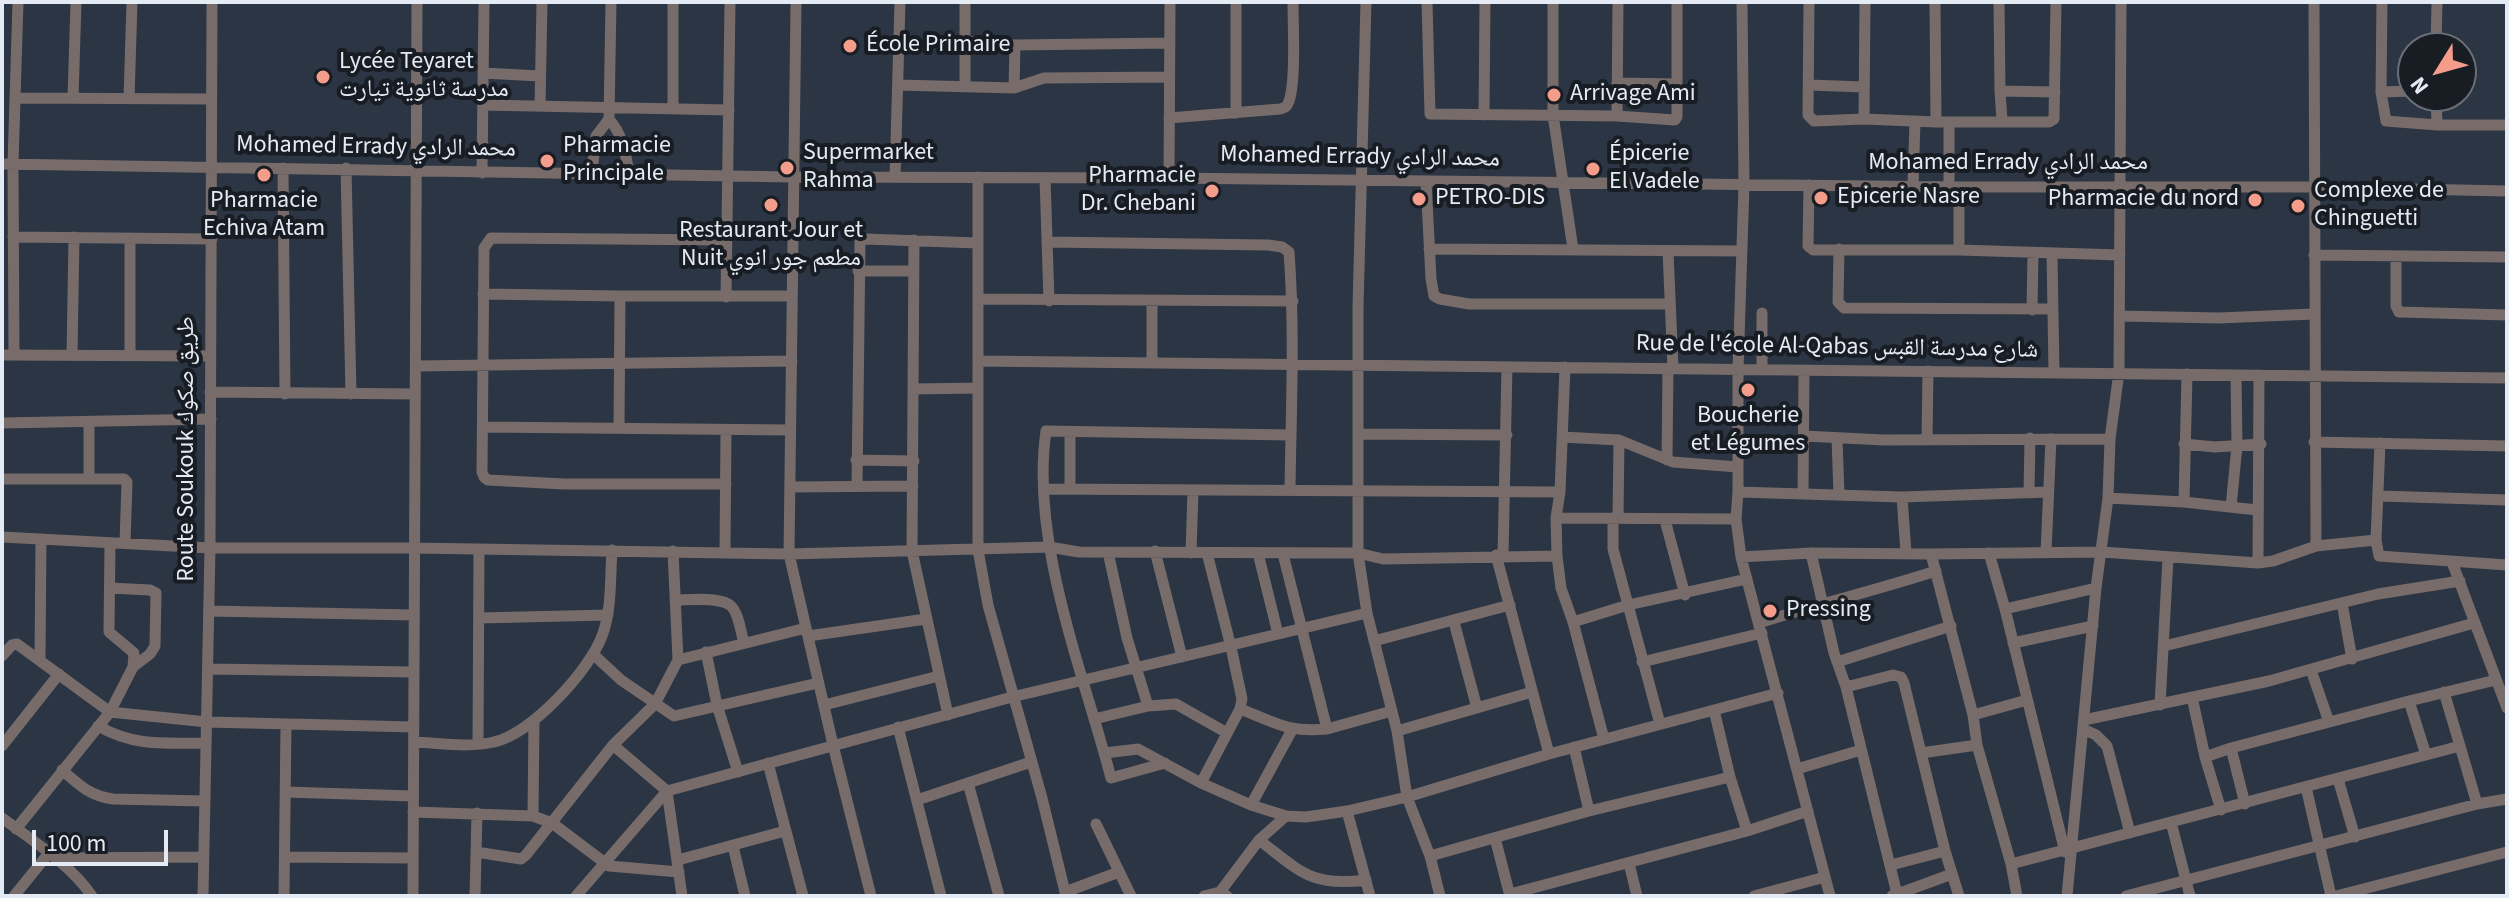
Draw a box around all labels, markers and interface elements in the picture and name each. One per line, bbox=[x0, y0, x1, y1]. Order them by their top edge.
place label: École Primaire bbox=[866, 32, 1010, 60]
north arrow bbox=[2397, 32, 2477, 112]
marker: École Primaire bbox=[841, 37, 859, 55]
place label: Lycée Teyaret مدرسة ثانوية تيارت bbox=[339, 49, 509, 105]
marker: Lycée Teyaret مدرسة ثانوية تيارت bbox=[314, 68, 332, 86]
text: N bbox=[2402, 70, 2437, 101]
place label: Arrivage Ami bbox=[1570, 81, 1696, 109]
marker: Arrivage Ami bbox=[1545, 86, 1563, 104]
street label: Mohamed Errady محمد الرادي bbox=[236, 131, 516, 165]
place label: Pharmacie Principale bbox=[563, 133, 671, 189]
place label: Supermarket Rahma bbox=[803, 140, 934, 196]
street label: Mohamed Errady محمد الرادي bbox=[1220, 141, 1500, 175]
place label: Épicerie El Vadele bbox=[1609, 141, 1700, 197]
street label: Mohamed Errady محمد الرادي bbox=[1868, 150, 2148, 178]
marker: Pharmacie Principale bbox=[538, 152, 556, 170]
marker: Supermarket Rahma bbox=[778, 159, 796, 177]
marker: Épicerie El Vadele bbox=[1584, 160, 1602, 178]
place label: Pharmacie Dr. Chebani bbox=[1081, 163, 1196, 219]
marker: Pharmacie Echiva Atam bbox=[255, 166, 273, 184]
place label: Complexe de Chinguetti bbox=[2314, 178, 2444, 234]
marker: Pharmacie Dr. Chebani bbox=[1203, 182, 1221, 200]
place label: Epicerie Nasre bbox=[1837, 184, 1980, 212]
place label: PETRO-DIS bbox=[1435, 185, 1545, 213]
place label: Pharmacie du nord bbox=[2048, 186, 2239, 214]
place label: Pharmacie Echiva Atam bbox=[203, 188, 325, 244]
marker: Epicerie Nasre bbox=[1812, 189, 1830, 207]
marker: PETRO-DIS bbox=[1410, 190, 1428, 208]
marker: Pharmacie du nord bbox=[2246, 191, 2264, 209]
marker: Restaurant Jour et Nuit مطعم جور انوي bbox=[762, 196, 780, 214]
marker: Complexe de Chinguetti bbox=[2289, 197, 2307, 215]
place label: Restaurant Jour et Nuit مطعم جور انوي bbox=[679, 218, 863, 274]
street label: Route Soukouk طريق صكوك bbox=[174, 316, 202, 582]
street label: Rue de l'école Al-Qabas شارع مدرسة القبس bbox=[1636, 330, 2038, 366]
marker: Boucherie et Légumes bbox=[1739, 381, 1757, 399]
place label: Boucherie et Légumes bbox=[1691, 403, 1805, 459]
place label: Pressing bbox=[1786, 597, 1871, 625]
marker: Pressing bbox=[1761, 602, 1779, 620]
scale bar bbox=[36, 814, 172, 864]
text: 100 m bbox=[46, 826, 106, 861]

